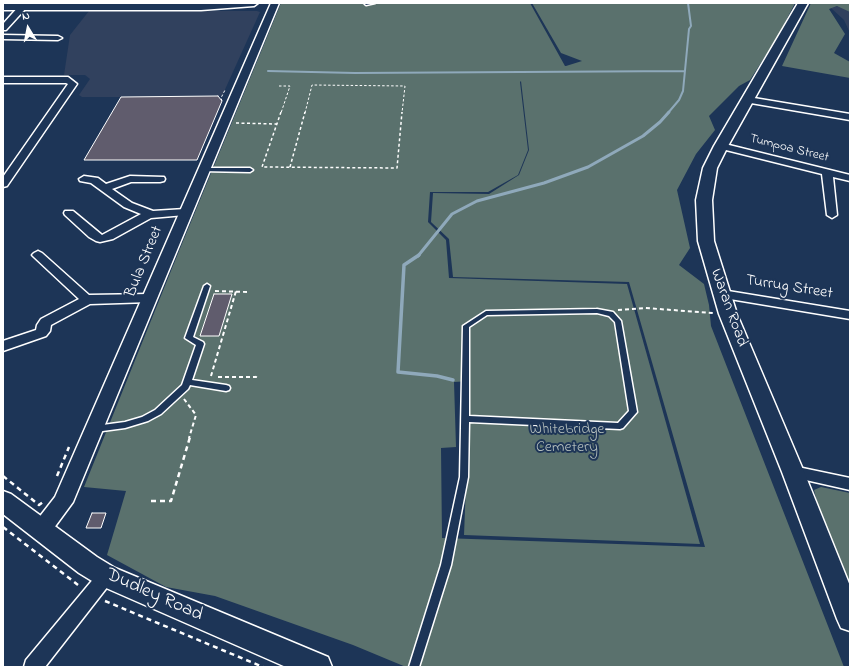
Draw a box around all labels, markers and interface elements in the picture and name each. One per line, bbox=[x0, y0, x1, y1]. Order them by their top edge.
north arrow bbox=[8, 8, 48, 48]
text: N bbox=[21, 8, 31, 25]
street label: Tumpoa Street bbox=[748, 132, 830, 166]
street label: Bula Street bbox=[122, 223, 168, 301]
street label: Waran Road bbox=[705, 267, 751, 349]
street label: Turrug Street bbox=[744, 272, 834, 304]
park label: Whitebridge Cemetery bbox=[529, 420, 605, 458]
street label: Dudley Road bbox=[102, 564, 206, 628]

